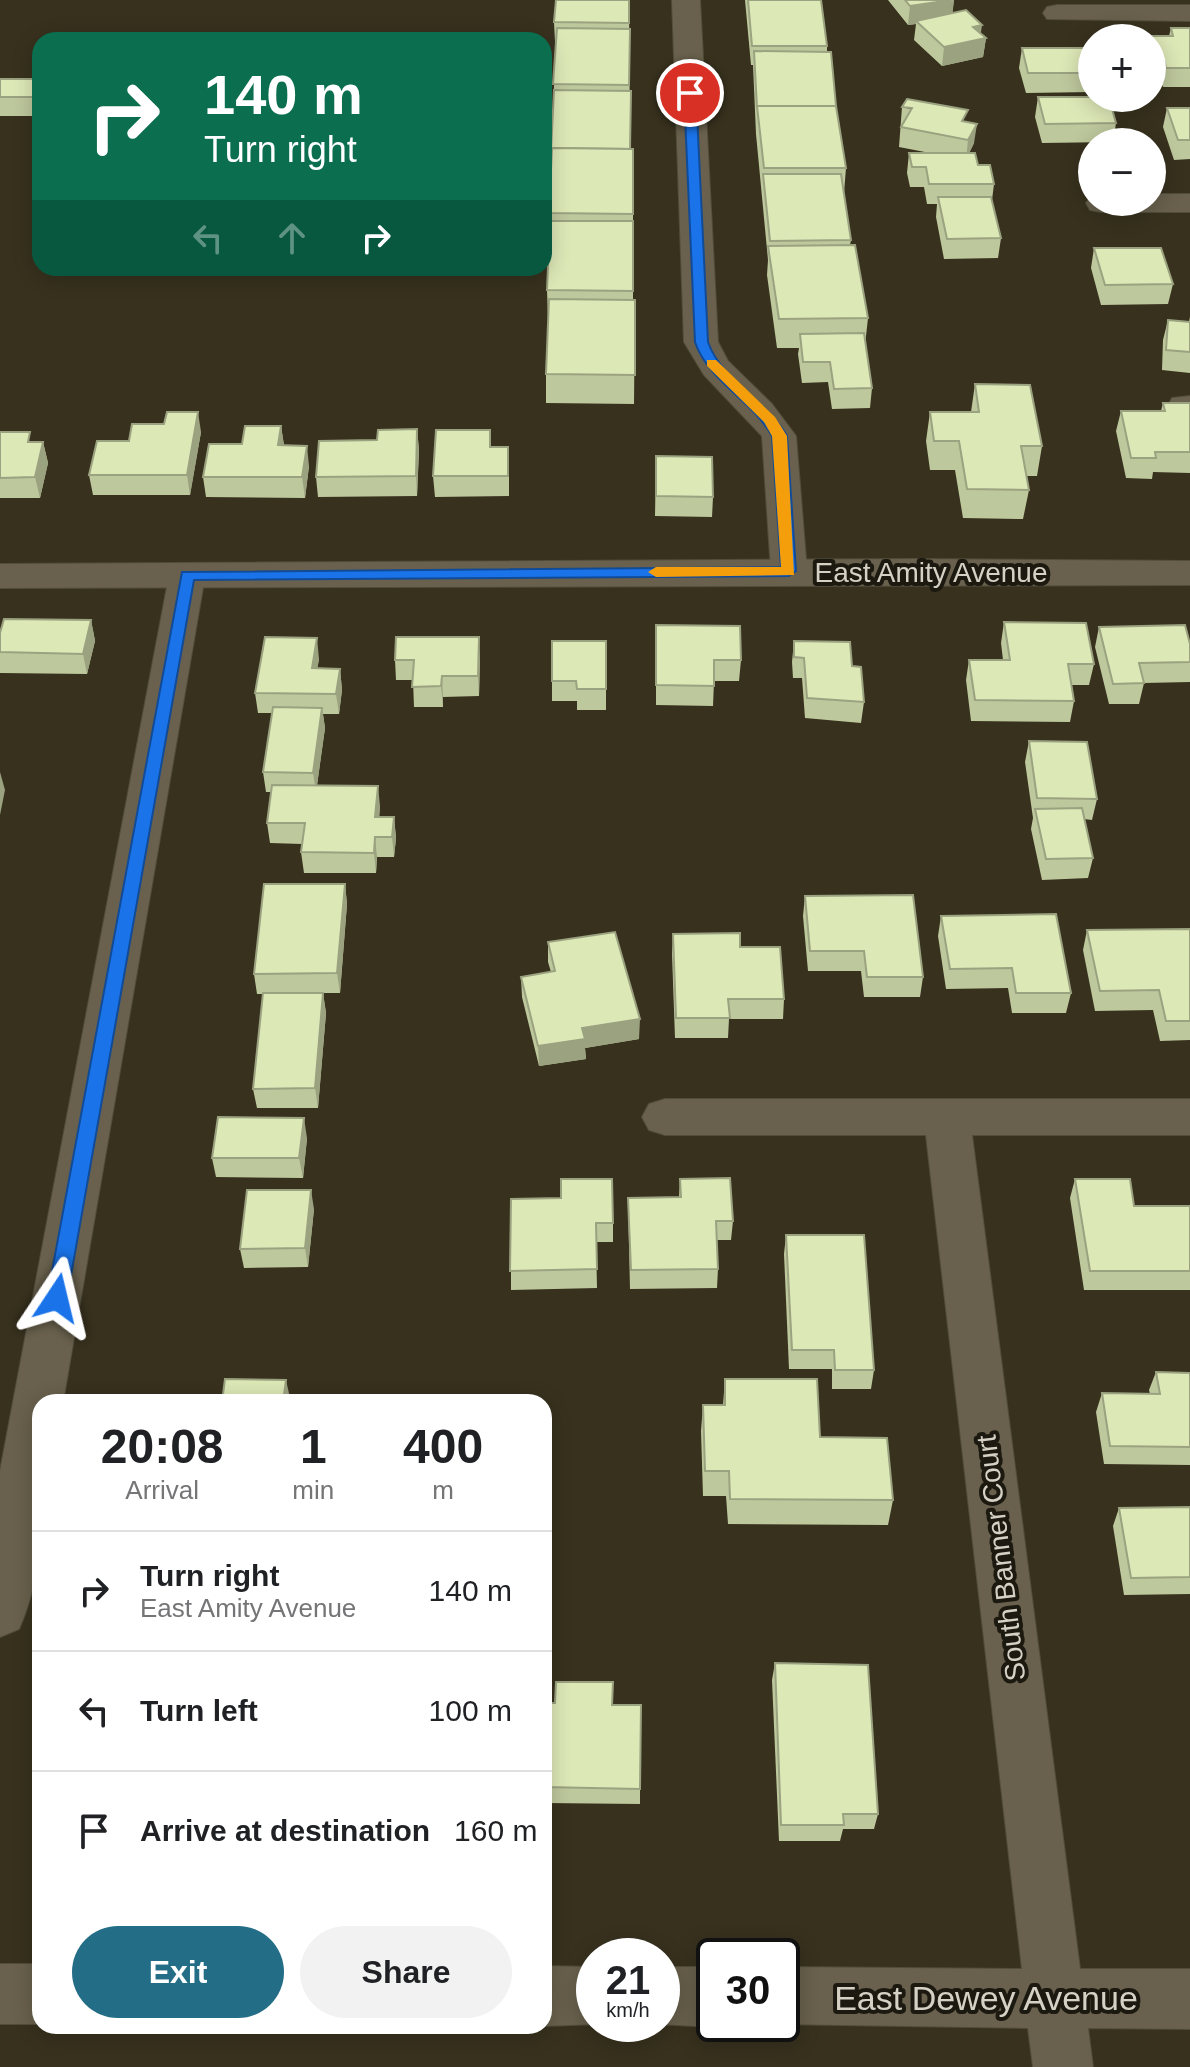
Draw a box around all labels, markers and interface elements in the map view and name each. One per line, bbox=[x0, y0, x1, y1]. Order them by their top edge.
map controls bbox=[1078, 24, 1166, 216]
button: + bbox=[1078, 24, 1166, 112]
pin bbox=[656, 59, 724, 127]
text: 140 m bbox=[204, 63, 363, 126]
icon: right bbox=[72, 64, 176, 168]
icon: arrive bbox=[668, 71, 712, 115]
button: − bbox=[1078, 128, 1166, 216]
text: Turn right bbox=[204, 129, 357, 170]
icon: left bbox=[186, 216, 230, 260]
icon: ahead bbox=[270, 216, 314, 260]
icon: right bbox=[354, 216, 398, 260]
street label: East Amity Avenue bbox=[815, 557, 1047, 588]
position arrow bbox=[15, 1256, 99, 1340]
text: 20:08 bbox=[101, 1420, 224, 1473]
text: 1 bbox=[300, 1420, 327, 1473]
text: 400 bbox=[403, 1420, 483, 1473]
street label: South Banner Court bbox=[971, 1433, 1031, 1683]
text: Arrival bbox=[125, 1475, 199, 1505]
text: min bbox=[292, 1475, 334, 1505]
text: m bbox=[432, 1475, 454, 1505]
text: Turn right bbox=[140, 1559, 279, 1592]
icon: right bbox=[72, 1569, 116, 1613]
text: 140 m bbox=[429, 1574, 512, 1607]
text: East Amity Avenue bbox=[140, 1593, 356, 1623]
icon: left bbox=[72, 1689, 116, 1733]
text: Turn left bbox=[140, 1694, 258, 1727]
text: 100 m bbox=[429, 1694, 512, 1727]
icon: arrive bbox=[72, 1809, 116, 1853]
text: Arrive at destination bbox=[140, 1814, 430, 1847]
text: 160 m bbox=[454, 1814, 537, 1847]
button: Exit bbox=[72, 1926, 284, 2018]
button: Share bbox=[300, 1926, 512, 2018]
speed limit sign: 30 bbox=[696, 1938, 800, 2042]
text: 21 bbox=[606, 1958, 650, 2002]
street label: East Dewey Avenue bbox=[834, 1979, 1138, 2017]
text: km/h bbox=[606, 1999, 650, 2021]

